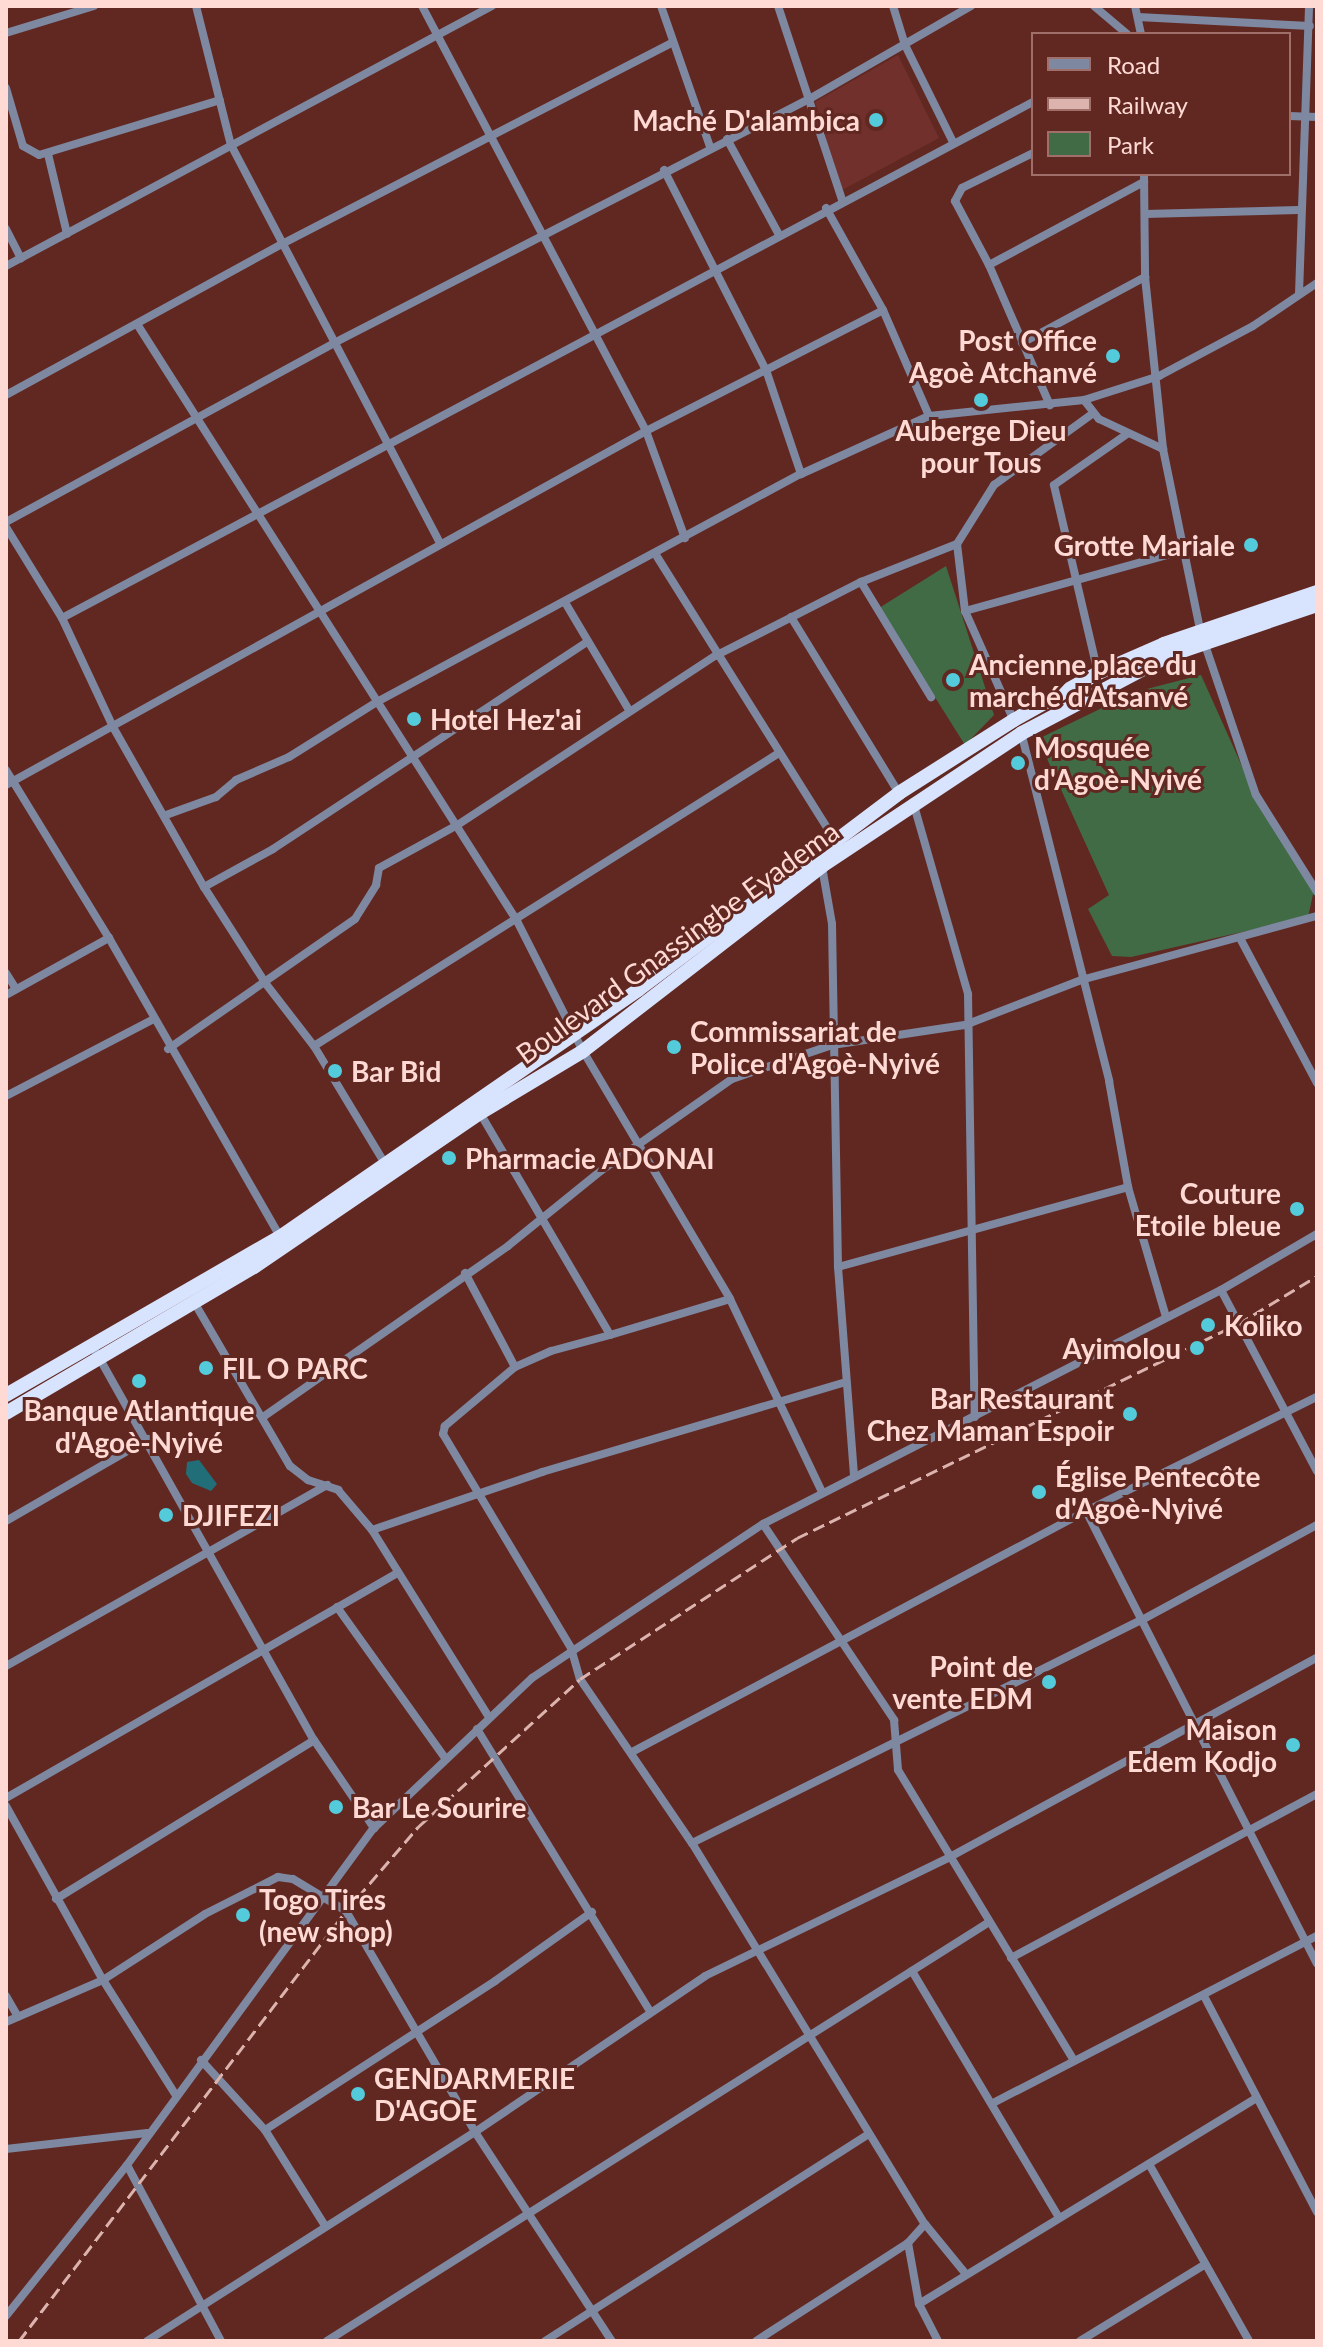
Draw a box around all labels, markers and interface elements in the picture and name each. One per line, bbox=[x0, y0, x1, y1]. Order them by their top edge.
legend bbox=[1031, 32, 1291, 176]
text: Road bbox=[1107, 50, 1160, 79]
text: Railway bbox=[1107, 90, 1188, 119]
place label: Maché D'alambica bbox=[632, 103, 860, 137]
marker: Maché D'alambica bbox=[867, 111, 885, 129]
text: Park bbox=[1107, 130, 1154, 159]
place label: Post Office Agoè Atchanvé bbox=[908, 323, 1097, 389]
marker: Post Office Agoè Atchanvé bbox=[1104, 347, 1122, 365]
marker: Auberge Dieu pour Tous bbox=[972, 391, 990, 409]
place label: Auberge Dieu pour Tous bbox=[895, 413, 1067, 479]
place label: Grotte Mariale bbox=[1054, 528, 1235, 562]
marker: Grotte Mariale bbox=[1242, 536, 1260, 554]
place label: Ancienne place du marché d'Atsanvé bbox=[969, 647, 1197, 713]
marker: Ancienne place du marché d'Atsanvé bbox=[944, 671, 962, 689]
place label: Hotel Hez'ai bbox=[430, 702, 582, 736]
marker: Hotel Hez'ai bbox=[405, 710, 423, 728]
place label: Mosquée d'Agoè-Nyivé bbox=[1034, 730, 1202, 796]
marker: Mosquée d'Agoè-Nyivé bbox=[1009, 754, 1027, 772]
street label: Boulevard Gnassingbe Eyadema bbox=[509, 814, 845, 1070]
place label: Commissariat de Police d'Agoè-Nyivé bbox=[690, 1014, 940, 1080]
marker: Commissariat de Police d'Agoè-Nyivé bbox=[665, 1038, 683, 1056]
place label: Bar Bid bbox=[351, 1054, 442, 1088]
marker: Bar Bid bbox=[326, 1062, 344, 1080]
place label: Pharmacie ADONAI bbox=[465, 1141, 715, 1175]
marker: Pharmacie ADONAI bbox=[440, 1149, 458, 1167]
place label: Couture Etoile bleue bbox=[1135, 1176, 1281, 1242]
marker: Couture Etoile bleue bbox=[1288, 1200, 1306, 1218]
place label: Koliko bbox=[1224, 1308, 1303, 1342]
marker: Koliko bbox=[1199, 1316, 1217, 1334]
place label: Ayimolou bbox=[1063, 1331, 1181, 1365]
marker: Ayimolou bbox=[1188, 1339, 1206, 1357]
place label: FIL O PARC bbox=[222, 1351, 369, 1385]
marker: FIL O PARC bbox=[197, 1359, 215, 1377]
marker: Banque Atlantique d'Agoè-Nyivé bbox=[130, 1372, 148, 1390]
place label: Bar Restaurant Chez Maman Espoir bbox=[867, 1381, 1114, 1447]
place label: Banque Atlantique d'Agoè-Nyivé bbox=[23, 1393, 255, 1459]
marker: Bar Restaurant Chez Maman Espoir bbox=[1121, 1405, 1139, 1423]
place label: Église Pentecôte d'Agoè-Nyivé bbox=[1055, 1459, 1260, 1525]
marker: Église Pentecôte d'Agoè-Nyivé bbox=[1030, 1483, 1048, 1501]
place label: DJIFEZI bbox=[182, 1498, 280, 1532]
marker: DJIFEZI bbox=[157, 1506, 175, 1524]
place label: Point de vente EDM bbox=[892, 1649, 1033, 1715]
marker: Point de vente EDM bbox=[1040, 1673, 1058, 1691]
place label: Maison Edem Kodjo bbox=[1127, 1712, 1277, 1778]
marker: Maison Edem Kodjo bbox=[1284, 1736, 1302, 1754]
place label: Bar Le Sourire bbox=[352, 1790, 527, 1824]
marker: Bar Le Sourire bbox=[327, 1798, 345, 1816]
place label: Togo Tires (new shop) bbox=[259, 1882, 393, 1948]
marker: Togo Tires (new shop) bbox=[234, 1906, 252, 1924]
place label: GENDARMERIE D'AGOE bbox=[374, 2061, 575, 2127]
marker: GENDARMERIE D'AGOE bbox=[349, 2085, 367, 2103]

